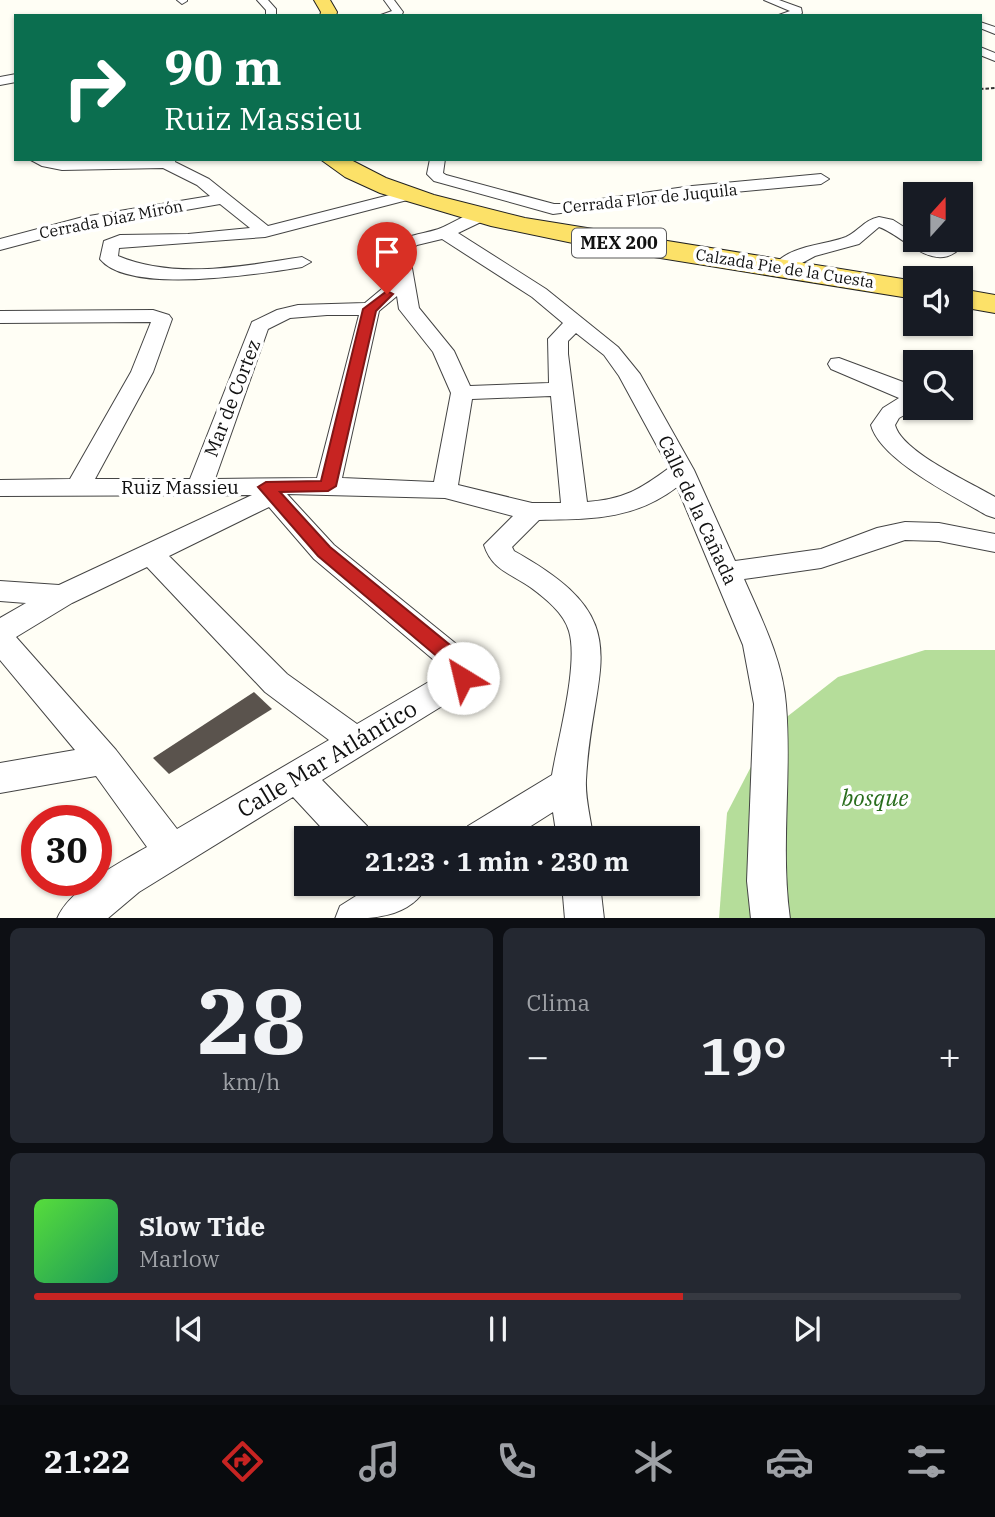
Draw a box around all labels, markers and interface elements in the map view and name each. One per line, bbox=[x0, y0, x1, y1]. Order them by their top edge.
text: 90 m bbox=[164, 35, 282, 98]
icon: right bbox=[49, 42, 140, 133]
text: Ruiz Massieu bbox=[164, 97, 362, 139]
street label: Cerrada Flor de Juquila bbox=[562, 179, 739, 217]
north arrow bbox=[903, 182, 973, 252]
map controls bbox=[903, 182, 973, 420]
street label: Cerrada Díaz Mirón bbox=[37, 195, 185, 243]
pin bbox=[357, 222, 417, 294]
road number: MEX 200 bbox=[572, 229, 666, 258]
icon: arrive bbox=[368, 233, 406, 271]
street label: Calzada Pie de la Cuesta bbox=[694, 244, 876, 292]
button: sound bbox=[903, 266, 973, 336]
street label: Mar de Cortez bbox=[199, 336, 265, 460]
button: search bbox=[903, 350, 973, 420]
street label: Calle de la Cañada bbox=[653, 431, 743, 589]
street label: Ruiz Massieu bbox=[121, 475, 239, 499]
position arrow bbox=[426, 641, 500, 715]
street label: Calle Mar Atlántico bbox=[231, 693, 422, 824]
park label: bosque bbox=[842, 782, 908, 812]
speed limit sign: 30 bbox=[21, 805, 112, 896]
text: 21:23 · 1 min · 230 m bbox=[365, 844, 629, 878]
text: 28 bbox=[197, 961, 306, 1079]
text: Clima bbox=[527, 987, 590, 1017]
text: 19° bbox=[700, 1022, 787, 1089]
text: − bbox=[527, 1031, 549, 1080]
text: + bbox=[938, 1031, 961, 1080]
text: km/h bbox=[222, 1066, 280, 1096]
text: Slow Tide bbox=[139, 1209, 265, 1243]
text: Marlow bbox=[139, 1243, 219, 1273]
icon: previous bbox=[170, 1310, 208, 1348]
icon: pause bbox=[479, 1310, 517, 1348]
icon: next bbox=[788, 1310, 826, 1348]
icon: directions bbox=[218, 1437, 267, 1486]
icon: music bbox=[355, 1437, 404, 1486]
icon: phone bbox=[492, 1437, 541, 1486]
icon: climate bbox=[629, 1437, 678, 1486]
icon: car bbox=[765, 1437, 814, 1486]
icon: filters bbox=[902, 1437, 951, 1486]
text: 21:22 bbox=[44, 1440, 130, 1482]

